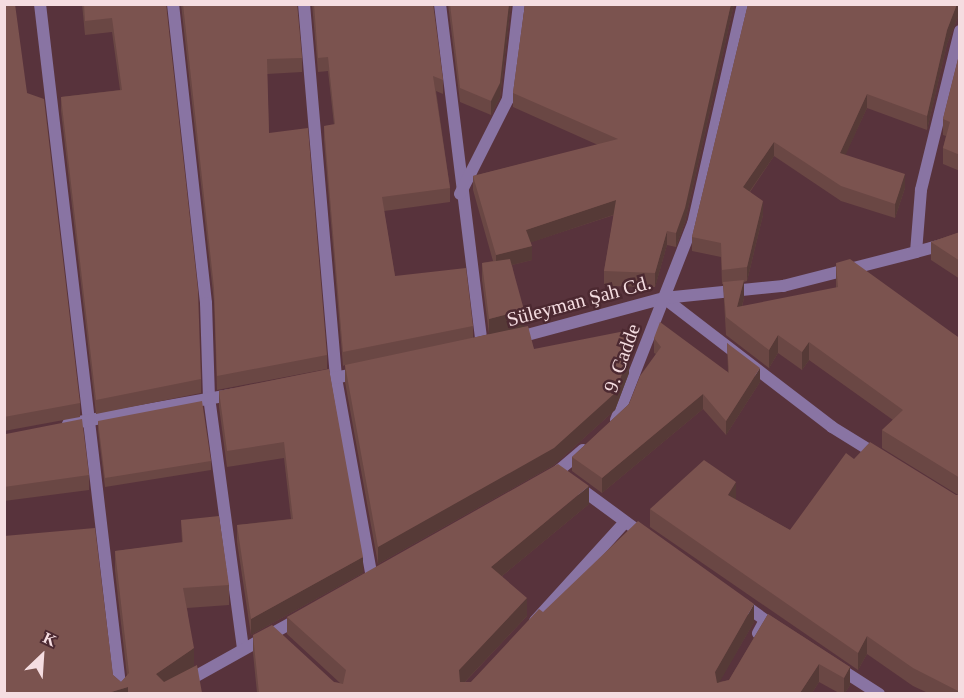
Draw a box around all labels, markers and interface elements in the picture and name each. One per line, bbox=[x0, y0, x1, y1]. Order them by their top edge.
street label: Süleyman Şah Cd. bbox=[504, 270, 654, 332]
street label: 9. Cadde bbox=[599, 320, 645, 396]
north arrow bbox=[12, 626, 72, 686]
text: K bbox=[41, 629, 59, 650]

